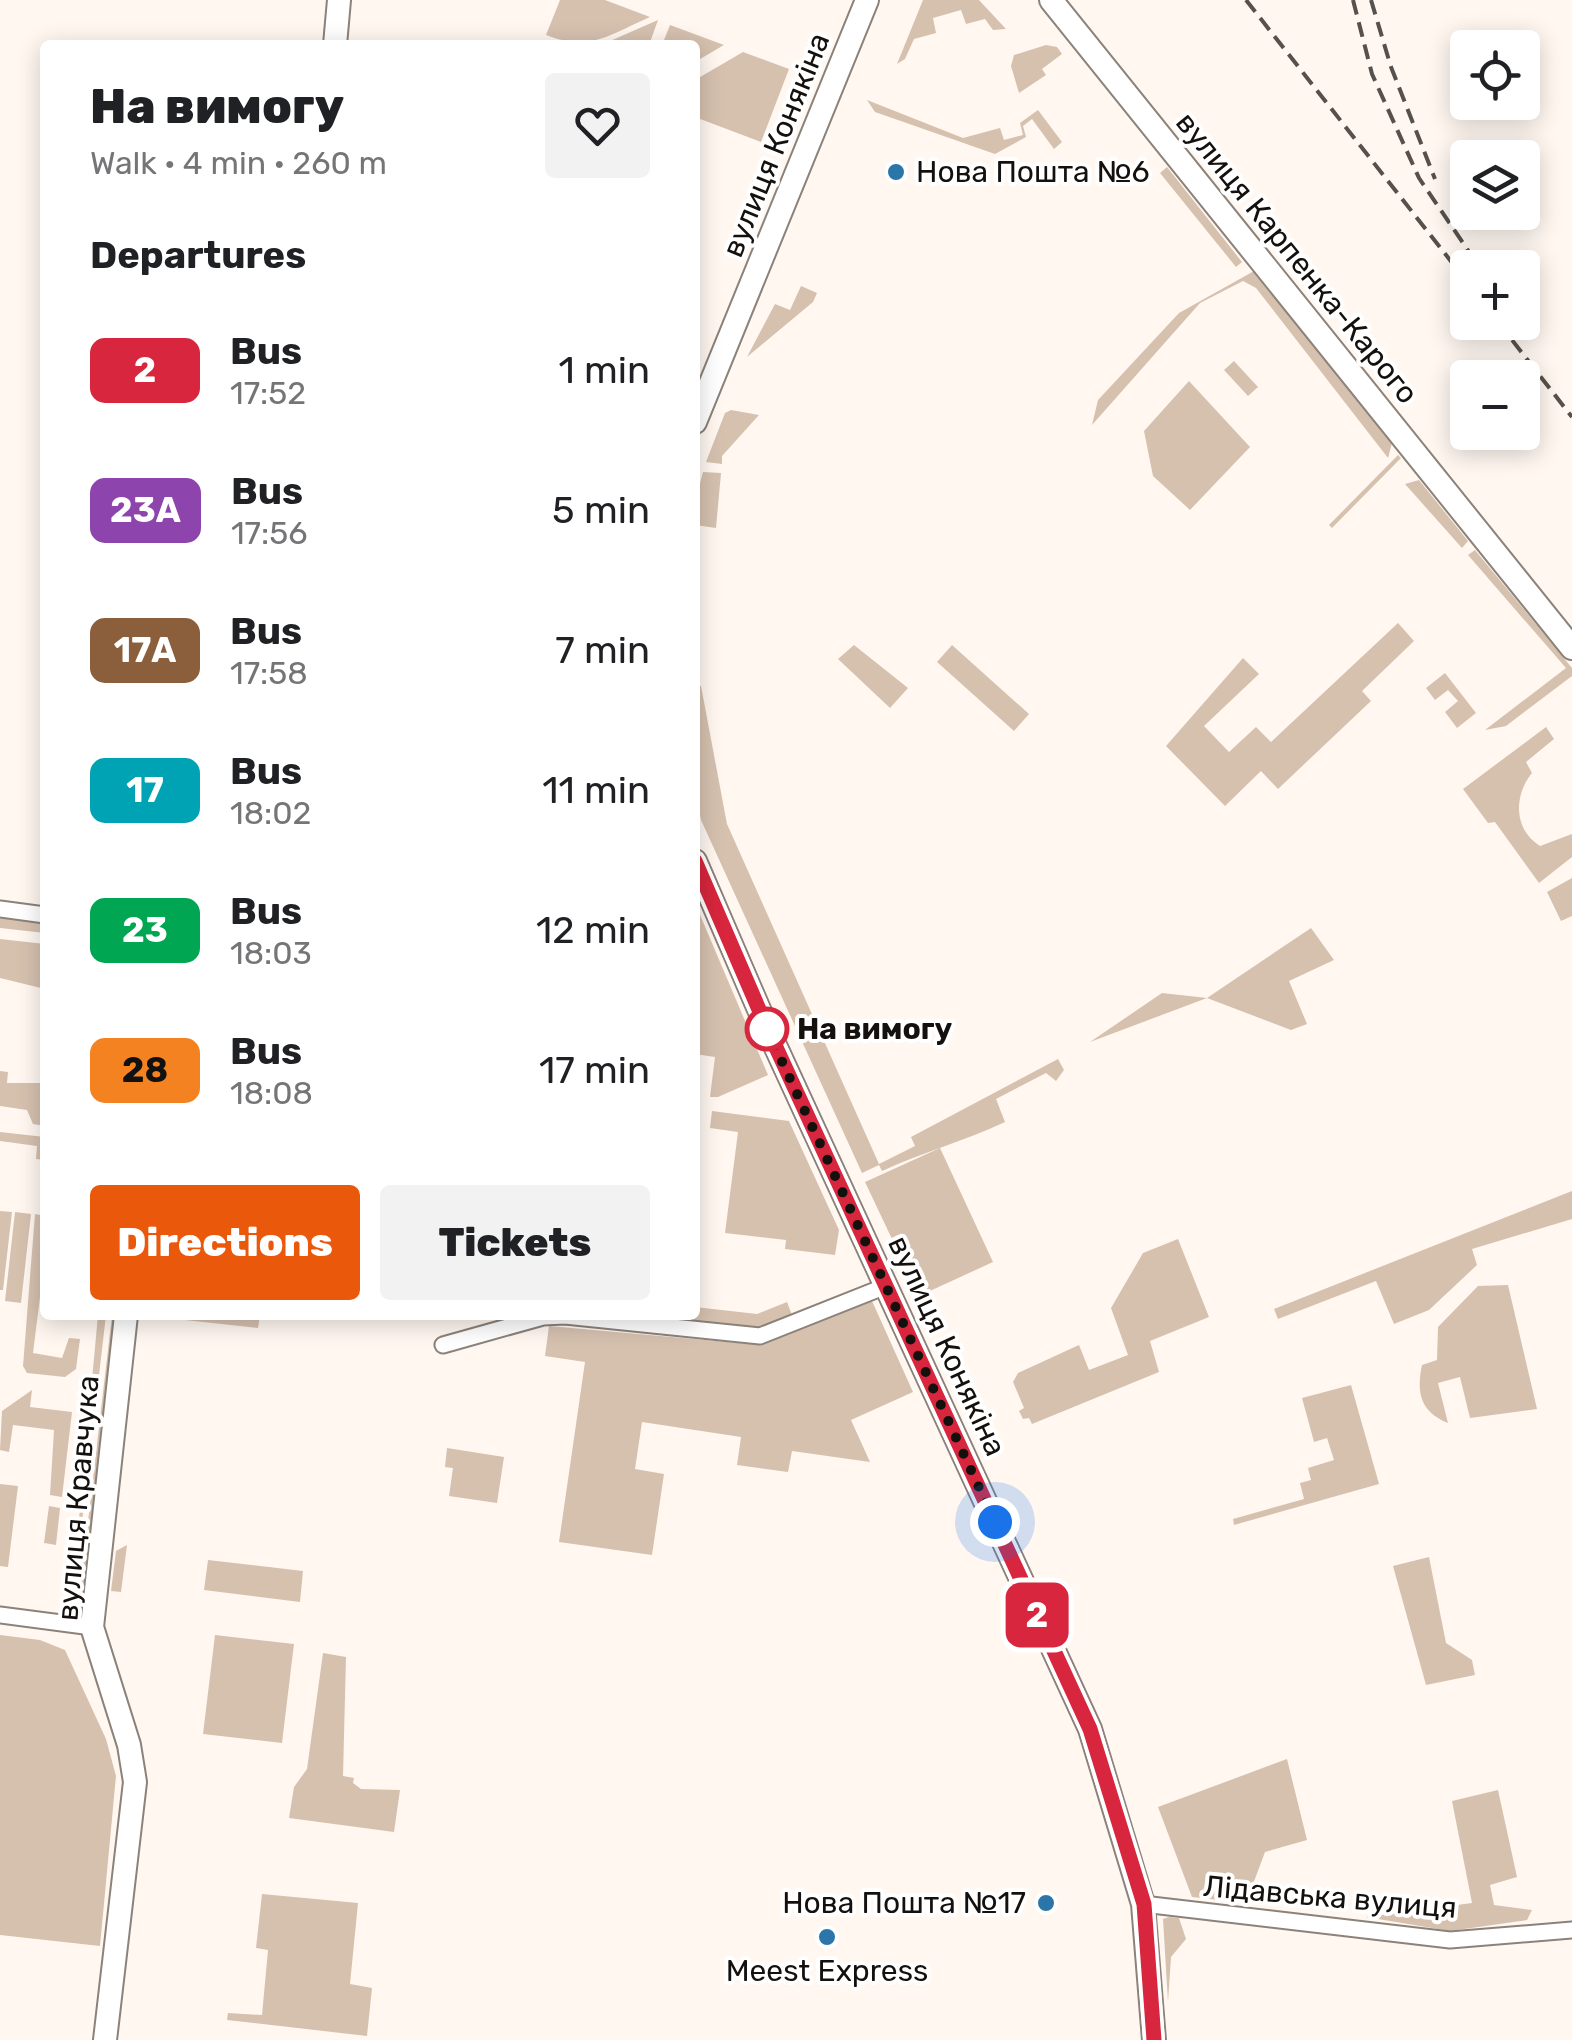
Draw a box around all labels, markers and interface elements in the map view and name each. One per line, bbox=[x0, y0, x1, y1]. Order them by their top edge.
street label: вулиця Конякіна bbox=[715, 28, 837, 262]
map controls bbox=[1450, 30, 1540, 450]
button: locate bbox=[1450, 30, 1540, 120]
button: heart bbox=[545, 73, 650, 178]
text: На вимогу bbox=[90, 78, 344, 135]
street label: вулиця Карпенка-Карого bbox=[1168, 105, 1426, 411]
button: layers bbox=[1450, 140, 1540, 230]
text: Walk · 4 min · 260 m bbox=[90, 144, 387, 182]
place label: Нова Пошта №6 bbox=[916, 154, 1150, 190]
marker: Нова Пошта №6 bbox=[885, 161, 907, 183]
text: Departures bbox=[90, 232, 306, 278]
button: + bbox=[1450, 250, 1540, 340]
text: Bus bbox=[230, 328, 302, 374]
text: 1 min bbox=[558, 347, 650, 393]
text: 2 bbox=[134, 349, 156, 391]
button: − bbox=[1450, 360, 1540, 450]
text: 17:52 bbox=[230, 374, 306, 412]
text: Bus bbox=[231, 468, 303, 514]
text: 5 min bbox=[552, 487, 650, 533]
text: 23А bbox=[110, 489, 181, 531]
text: 17:56 bbox=[231, 514, 308, 552]
text: Bus bbox=[230, 608, 302, 654]
text: 7 min bbox=[555, 627, 650, 673]
text: 17А bbox=[114, 629, 176, 671]
text: 17:58 bbox=[230, 654, 308, 692]
text: Bus bbox=[230, 748, 302, 794]
text: 11 min bbox=[542, 767, 650, 813]
text: 17 bbox=[126, 769, 164, 811]
text: 18:02 bbox=[230, 794, 311, 832]
text: Bus bbox=[230, 888, 302, 934]
text: 12 min bbox=[536, 907, 650, 953]
text: 23 bbox=[122, 909, 168, 951]
text: 18:03 bbox=[230, 934, 312, 972]
marker: На вимогу bbox=[746, 1008, 788, 1050]
place label: На вимогу bbox=[797, 1011, 953, 1047]
text: Bus bbox=[230, 1028, 302, 1074]
text: 17 min bbox=[539, 1047, 650, 1093]
text: 28 bbox=[122, 1049, 168, 1091]
text: 18:08 bbox=[230, 1074, 313, 1112]
button: Directions bbox=[90, 1185, 360, 1300]
button: Tickets bbox=[380, 1185, 650, 1300]
street label: вулиця Конякіна bbox=[880, 1230, 1014, 1462]
street label: вулиця Кравчука bbox=[49, 1374, 107, 1622]
your location bbox=[970, 1497, 1020, 1547]
line badge: 2 bbox=[1004, 1582, 1070, 1648]
text: 2 bbox=[1026, 1594, 1048, 1636]
street label: Лідавська вулиця bbox=[1202, 1868, 1458, 1926]
place label: Нова Пошта №17 bbox=[782, 1885, 1026, 1921]
marker: Нова Пошта №17 bbox=[1035, 1892, 1057, 1914]
marker: Meest Express bbox=[816, 1926, 838, 1948]
place label: Meest Express bbox=[726, 1953, 928, 1989]

